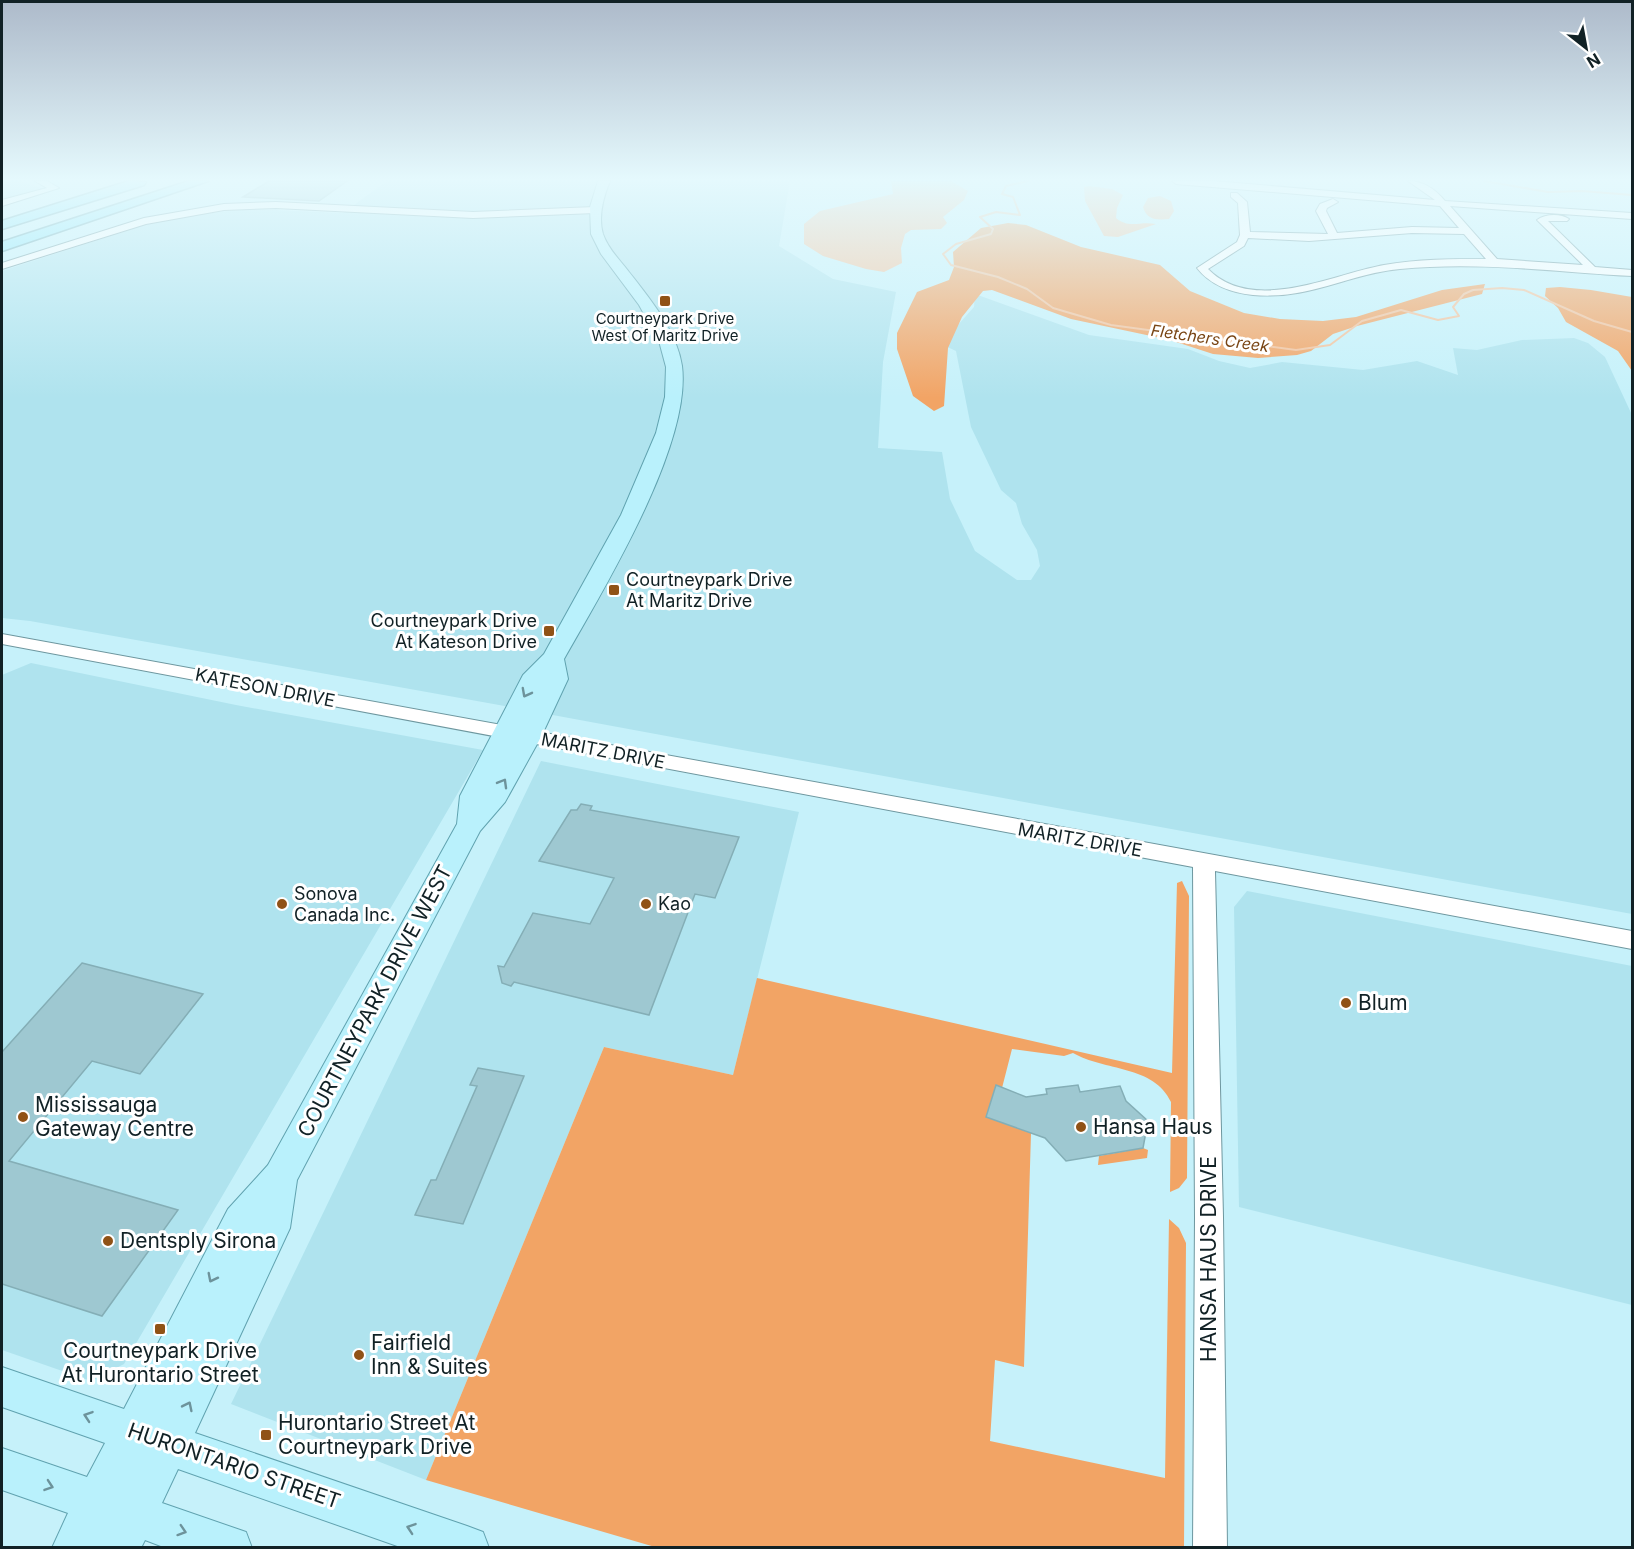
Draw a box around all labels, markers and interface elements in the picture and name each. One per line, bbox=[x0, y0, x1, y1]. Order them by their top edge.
north arrow bbox=[1556, 18, 1616, 78]
text: N bbox=[1583, 49, 1604, 73]
marker: Courtneypark Drive West Of Maritz Drive bbox=[658, 294, 672, 308]
place label: Courtneypark Drive West Of Maritz Drive bbox=[591, 309, 739, 345]
water label: Fletchers Creek bbox=[1150, 320, 1271, 356]
place label: Courtneypark Drive At Maritz Drive bbox=[626, 569, 792, 611]
marker: Courtneypark Drive At Maritz Drive bbox=[607, 583, 621, 597]
place label: Courtneypark Drive At Kateson Drive bbox=[371, 610, 537, 652]
marker: Courtneypark Drive At Kateson Drive bbox=[542, 624, 556, 638]
street label: KATESON DRIVE bbox=[193, 664, 337, 711]
one-way arrow bbox=[522, 687, 533, 698]
street label: MARITZ DRIVE bbox=[539, 728, 667, 773]
one-way arrow bbox=[496, 779, 507, 789]
street label: MARITZ DRIVE bbox=[1016, 818, 1144, 861]
street label: COURTNEYPARK DRIVE WEST bbox=[292, 861, 457, 1141]
place label: Sonova Canada Inc. bbox=[294, 883, 395, 925]
place label: Kao bbox=[658, 893, 691, 914]
marker: Sonova Canada Inc. bbox=[275, 897, 289, 911]
marker: Kao bbox=[639, 897, 653, 911]
place label: Blum bbox=[1358, 990, 1408, 1015]
marker: Blum bbox=[1339, 996, 1353, 1010]
place label: Mississauga Gateway Centre bbox=[35, 1092, 194, 1141]
marker: Mississauga Gateway Centre bbox=[16, 1110, 30, 1124]
place label: Hansa Haus bbox=[1093, 1114, 1213, 1139]
marker: Hansa Haus bbox=[1074, 1120, 1088, 1134]
street label: HANSA HAUS DRIVE bbox=[1196, 1156, 1221, 1362]
place label: Dentsply Sirona bbox=[120, 1228, 276, 1253]
marker: Dentsply Sirona bbox=[101, 1234, 115, 1248]
one-way arrow bbox=[208, 1271, 220, 1282]
marker: Courtneypark Drive At Hurontario Street bbox=[153, 1322, 167, 1336]
place label: Fairfield Inn & Suites bbox=[371, 1330, 488, 1379]
place label: Courtneypark Drive At Hurontario Street bbox=[61, 1338, 259, 1387]
marker: Fairfield Inn & Suites bbox=[352, 1348, 366, 1362]
one-way arrow bbox=[180, 1401, 192, 1412]
place label: Hurontario Street At Courtneypark Drive bbox=[278, 1410, 475, 1459]
one-way arrow bbox=[83, 1411, 94, 1424]
street label: HURONTARIO STREET bbox=[124, 1417, 344, 1514]
marker: Hurontario Street At Courtneypark Drive bbox=[259, 1428, 273, 1442]
one-way arrow bbox=[43, 1478, 54, 1491]
one-way arrow bbox=[407, 1523, 417, 1536]
one-way arrow bbox=[176, 1524, 187, 1537]

